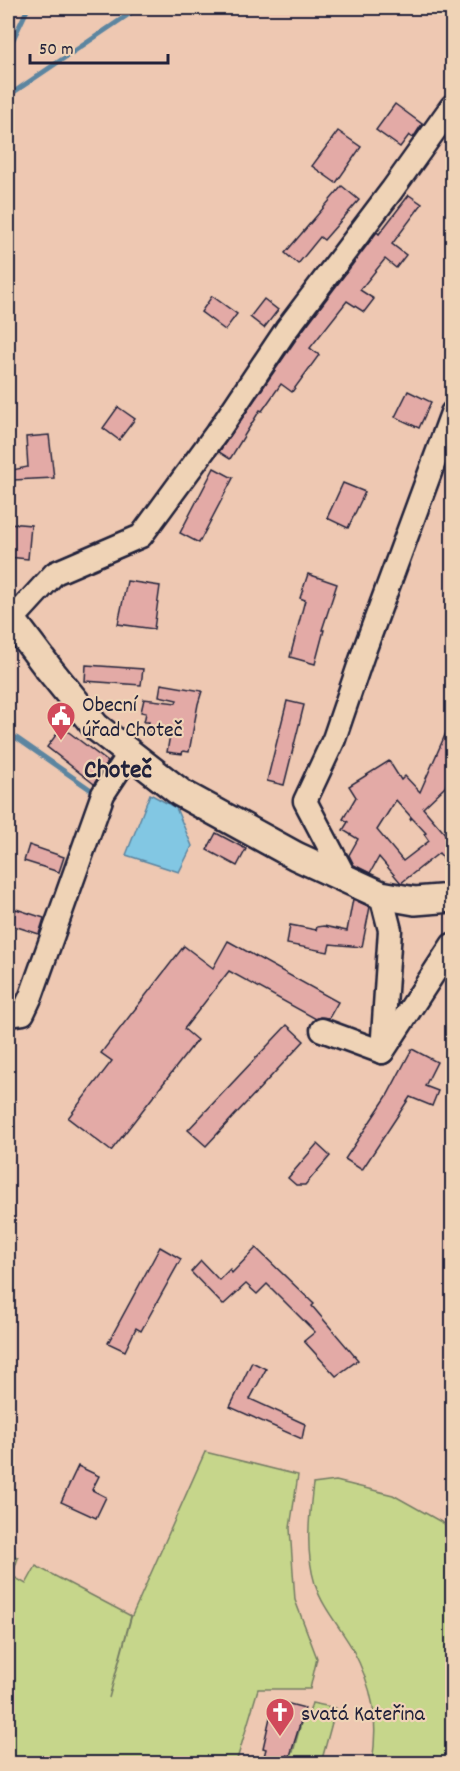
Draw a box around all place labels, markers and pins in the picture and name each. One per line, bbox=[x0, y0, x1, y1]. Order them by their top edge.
place label: Obecní úřad Choteč bbox=[82, 691, 183, 747]
public building icon: Obecní úřad Choteč bbox=[45, 700, 77, 742]
church icon: svatá Kateřina bbox=[264, 1696, 296, 1738]
place label: svatá Kateřina bbox=[301, 1700, 425, 1731]

